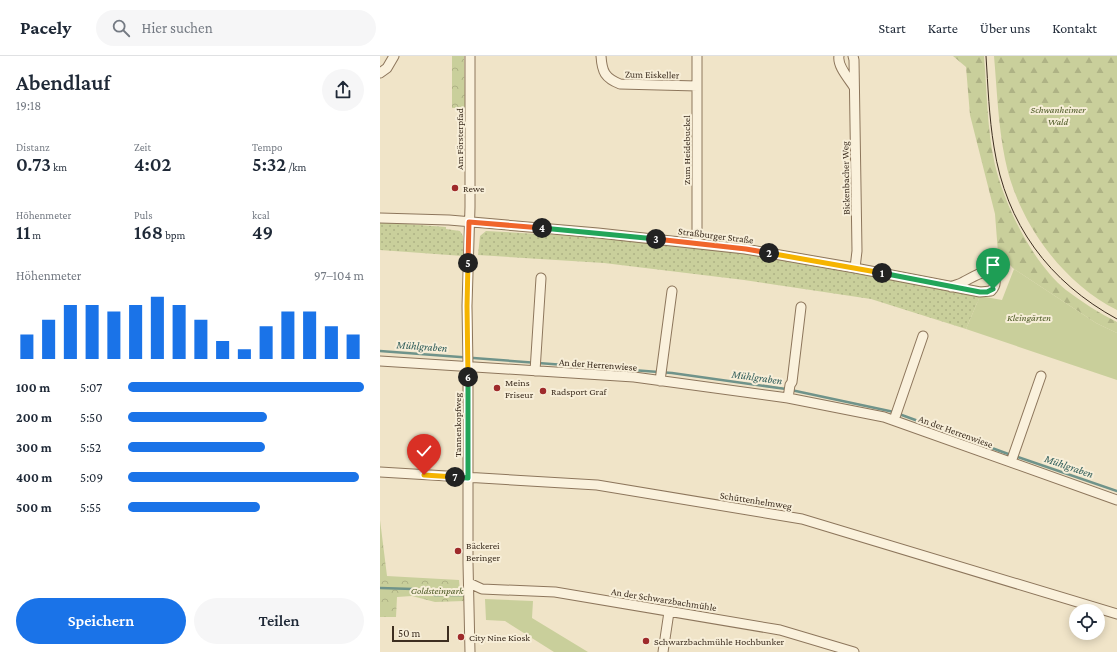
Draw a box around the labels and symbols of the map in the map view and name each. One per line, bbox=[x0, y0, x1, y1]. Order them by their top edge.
street label: Zum Eiskeller bbox=[625, 69, 680, 80]
park label: Schwanheimer Wald bbox=[1031, 104, 1086, 127]
street label: Am Försterpfad bbox=[454, 107, 465, 170]
street label: Zum Heidebuckel bbox=[681, 115, 692, 185]
street label: Bickenbacher Weg bbox=[839, 141, 852, 215]
marker: Rewe bbox=[450, 183, 460, 193]
place label: Rewe bbox=[463, 183, 485, 194]
pin: 4 bbox=[532, 218, 552, 238]
street label: Straßburger Straße bbox=[678, 225, 755, 246]
pin: 3 bbox=[646, 229, 666, 249]
pin: 2 bbox=[759, 243, 779, 263]
pin bbox=[976, 248, 1010, 289]
pin: 5 bbox=[458, 253, 478, 273]
pin: 1 bbox=[872, 263, 892, 283]
park label: Kleingärten bbox=[1007, 312, 1051, 323]
water label: Mühlgraben bbox=[395, 338, 448, 355]
street label: An der Herrenwiese bbox=[559, 356, 638, 373]
pin: 6 bbox=[458, 367, 478, 387]
water label: Mühlgraben bbox=[730, 367, 783, 388]
place label: Meins Friseur bbox=[505, 377, 534, 400]
marker: Meins Friseur bbox=[492, 383, 502, 393]
marker: Radsport Graf bbox=[538, 386, 548, 396]
place label: Radsport Graf bbox=[551, 386, 608, 397]
street label: Tannenkopfweg bbox=[452, 393, 463, 457]
street label: An der Herrenwiese bbox=[917, 413, 995, 450]
pin bbox=[407, 434, 441, 475]
water label: Mühlgraben bbox=[1042, 452, 1095, 481]
pin: 7 bbox=[445, 467, 465, 487]
street label: Schüttenhelmweg bbox=[719, 489, 793, 512]
place label: Bäckerei Beringer bbox=[466, 540, 501, 563]
marker: Bäckerei Beringer bbox=[453, 546, 463, 556]
park label: Goldsteinpark bbox=[411, 585, 464, 596]
street label: An der Schwarzbachmühle bbox=[610, 586, 718, 613]
scale bar bbox=[392, 624, 449, 643]
marker: City Nine Kiosk bbox=[456, 632, 466, 642]
place label: City Nine Kiosk bbox=[469, 632, 530, 643]
marker: Schwarzbachmühle Hochbunker bbox=[641, 636, 651, 646]
place label: Schwarzbachmühle Hochbunker bbox=[654, 636, 785, 647]

